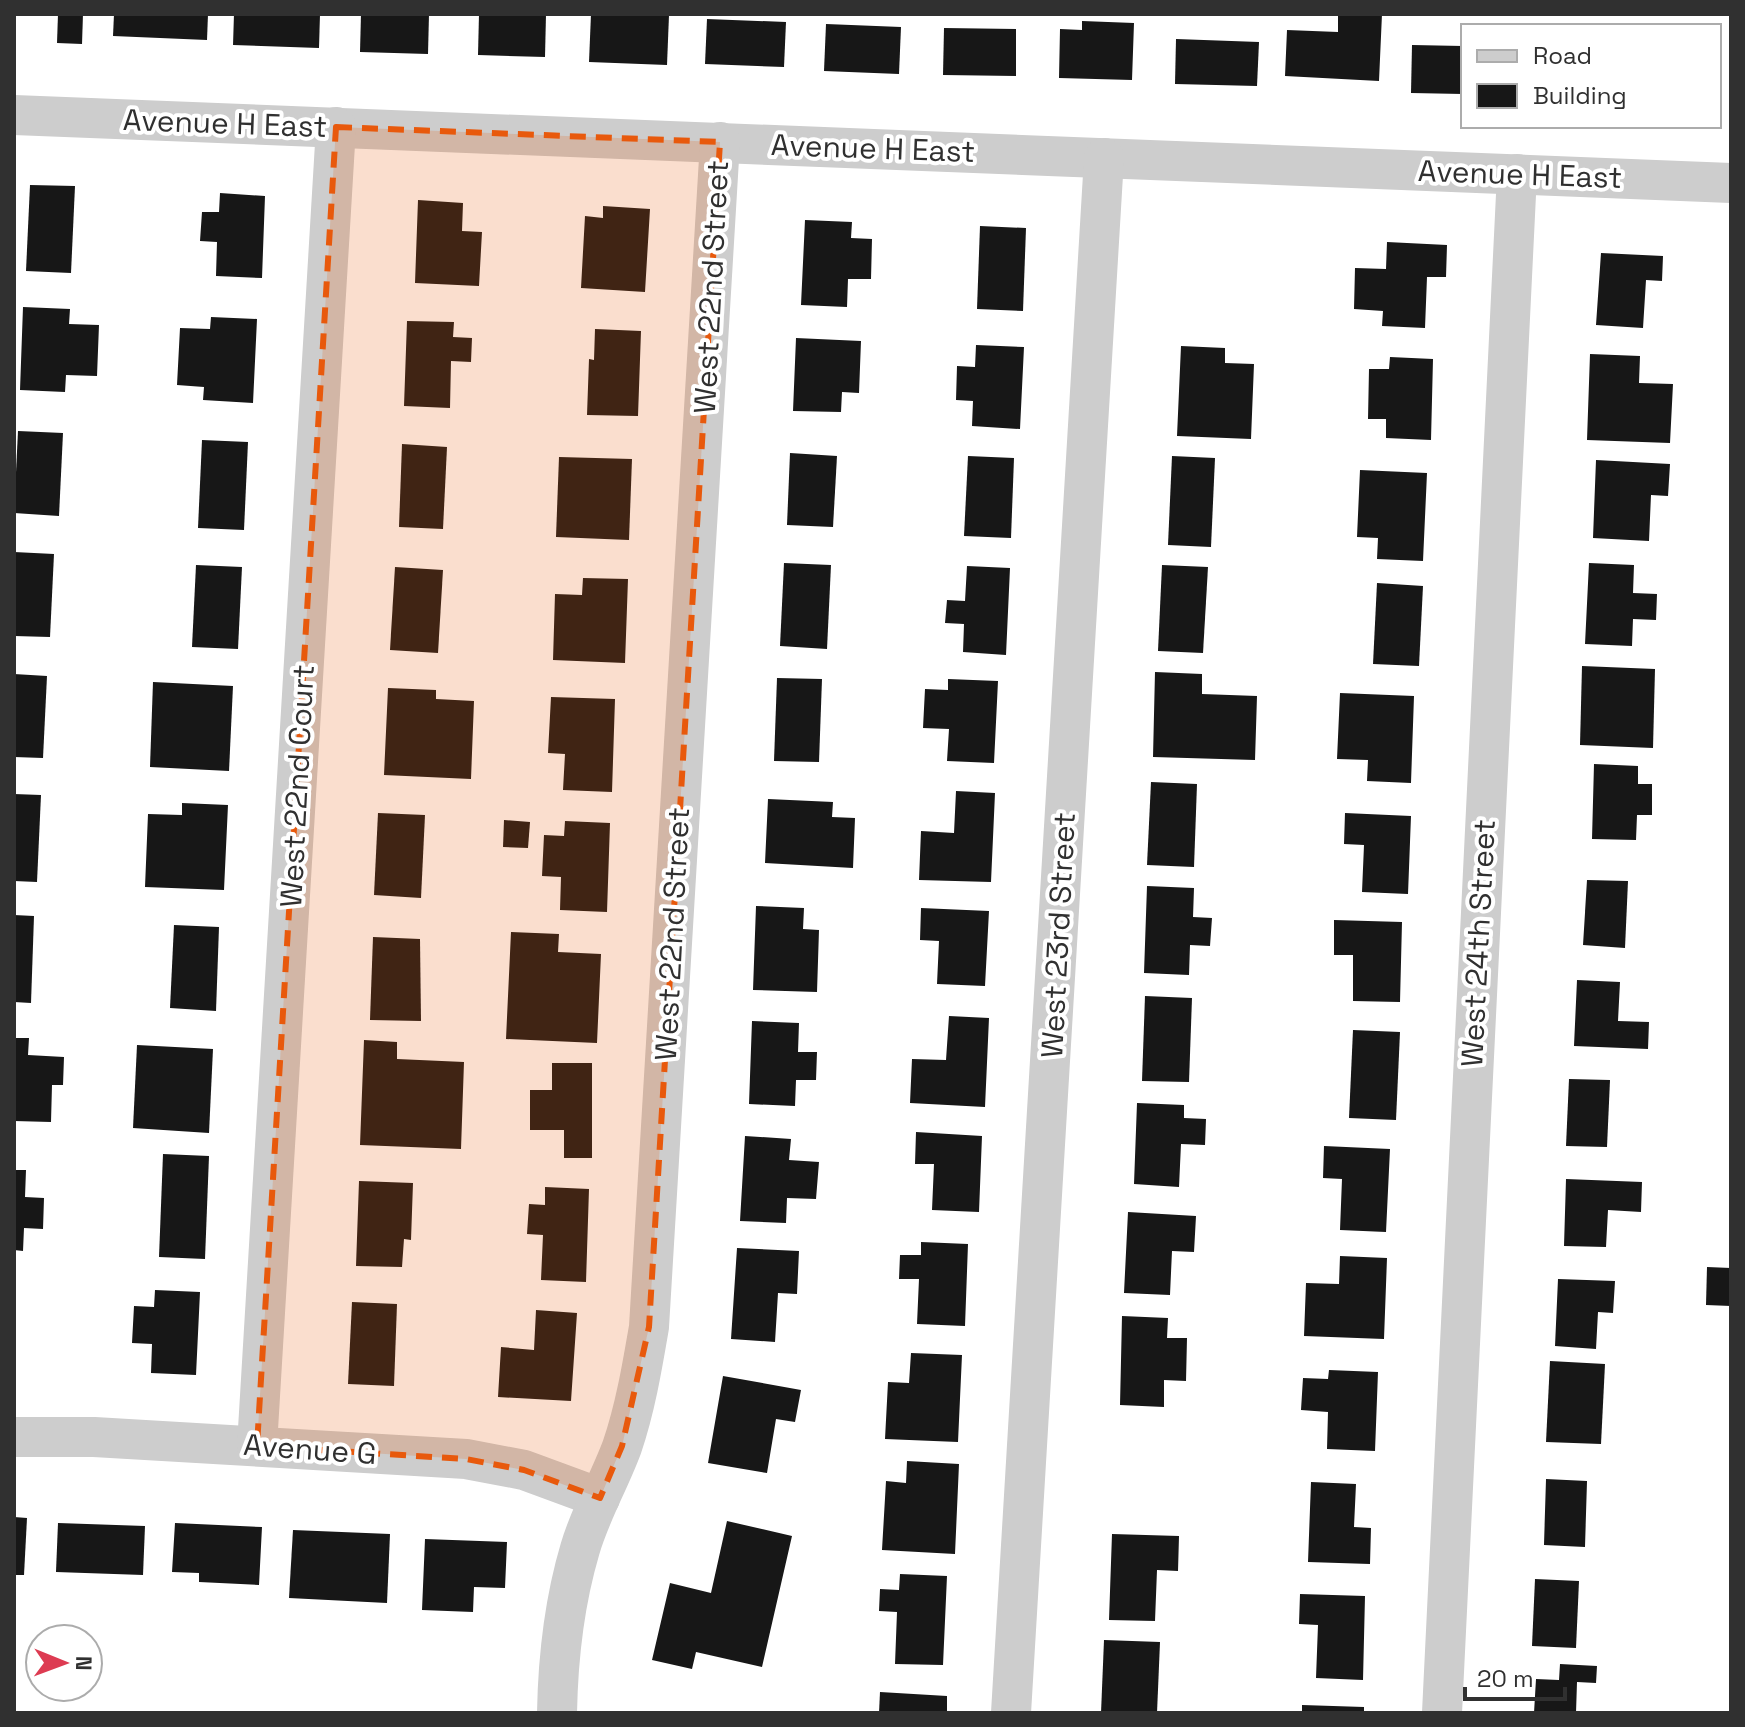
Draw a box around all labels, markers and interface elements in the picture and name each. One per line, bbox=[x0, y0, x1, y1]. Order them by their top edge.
legend bbox=[1461, 24, 1721, 128]
text: Road bbox=[1533, 40, 1592, 71]
text: Building bbox=[1533, 80, 1627, 111]
street label: Avenue H East bbox=[122, 100, 328, 146]
street label: Avenue H East bbox=[770, 125, 976, 171]
street label: Avenue H East bbox=[1417, 151, 1623, 197]
street label: West 22nd Street bbox=[685, 159, 737, 415]
street label: West 22nd Court bbox=[271, 663, 323, 909]
street label: West 22nd Street bbox=[646, 806, 698, 1062]
street label: West 23rd Street bbox=[1032, 811, 1084, 1059]
street label: West 24th Street bbox=[1452, 818, 1504, 1068]
street label: Avenue G bbox=[242, 1425, 378, 1473]
north arrow bbox=[24, 1623, 104, 1703]
scale bar bbox=[1465, 1651, 1565, 1701]
text: N bbox=[70, 1656, 98, 1671]
text: 20 m bbox=[1477, 1663, 1534, 1694]

